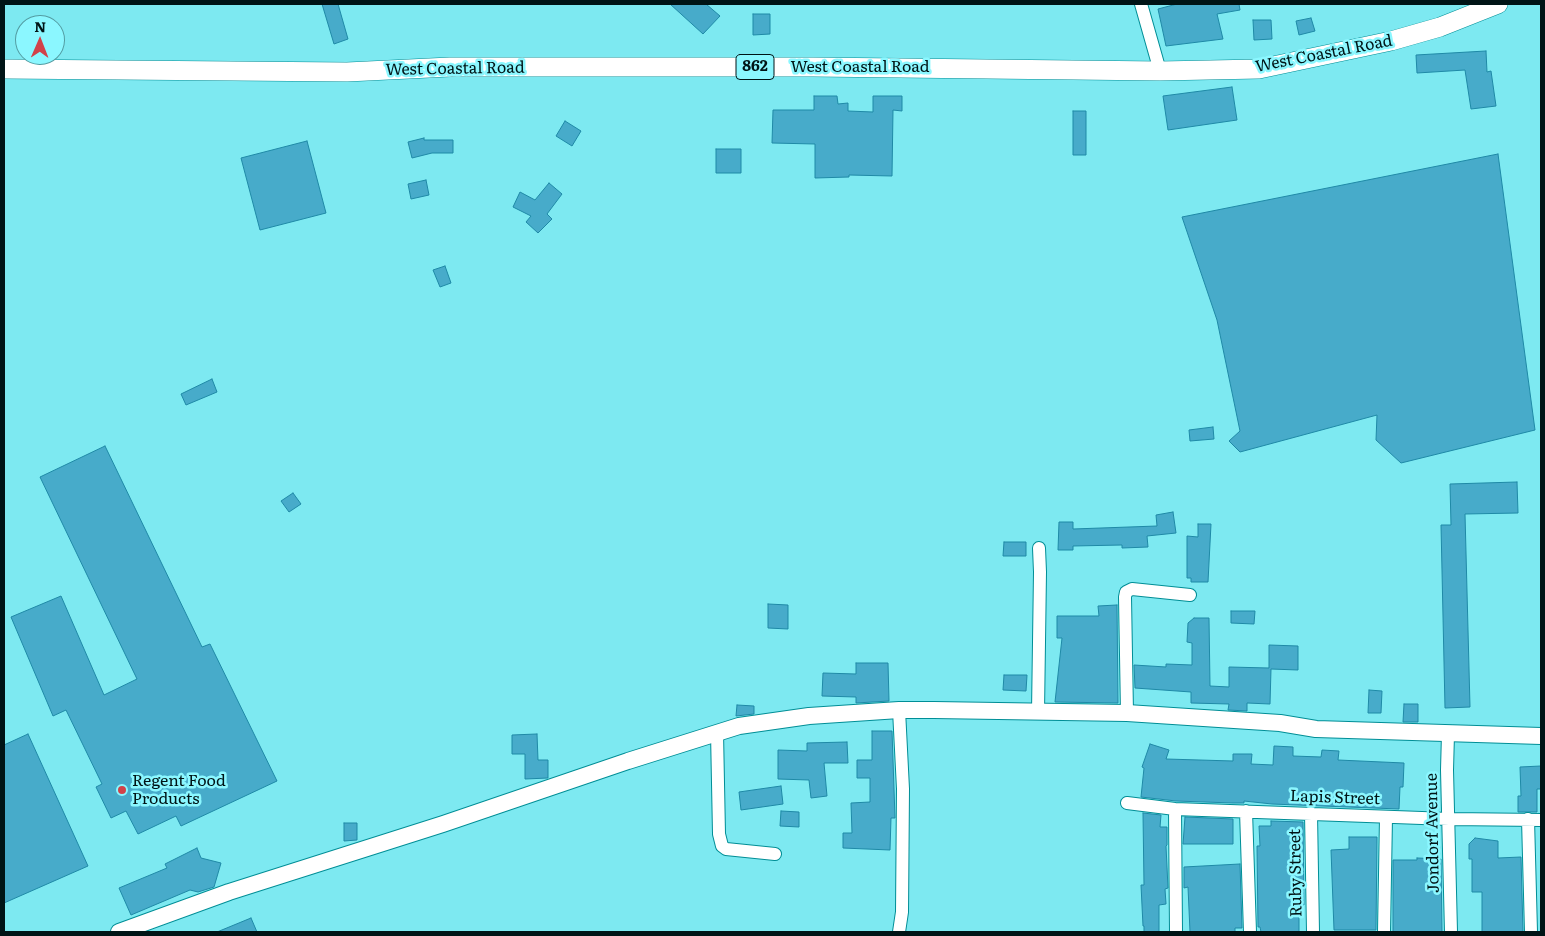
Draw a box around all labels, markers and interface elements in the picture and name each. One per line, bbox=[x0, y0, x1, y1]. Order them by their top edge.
north arrow bbox=[15, 15, 65, 65]
text: N bbox=[34, 16, 46, 36]
street label: West Coastal Road bbox=[1254, 31, 1394, 77]
road number: 862 bbox=[736, 54, 774, 80]
street label: West Coastal Road bbox=[790, 57, 930, 77]
street label: West Coastal Road bbox=[385, 58, 525, 80]
place label: Regent Food Products bbox=[132, 771, 226, 809]
street label: Jondorf Avenue bbox=[1422, 773, 1444, 893]
marker: Regent Food Products bbox=[116, 784, 128, 796]
street label: Lapis Street bbox=[1290, 787, 1380, 809]
street label: Ruby Street bbox=[1286, 829, 1306, 917]

